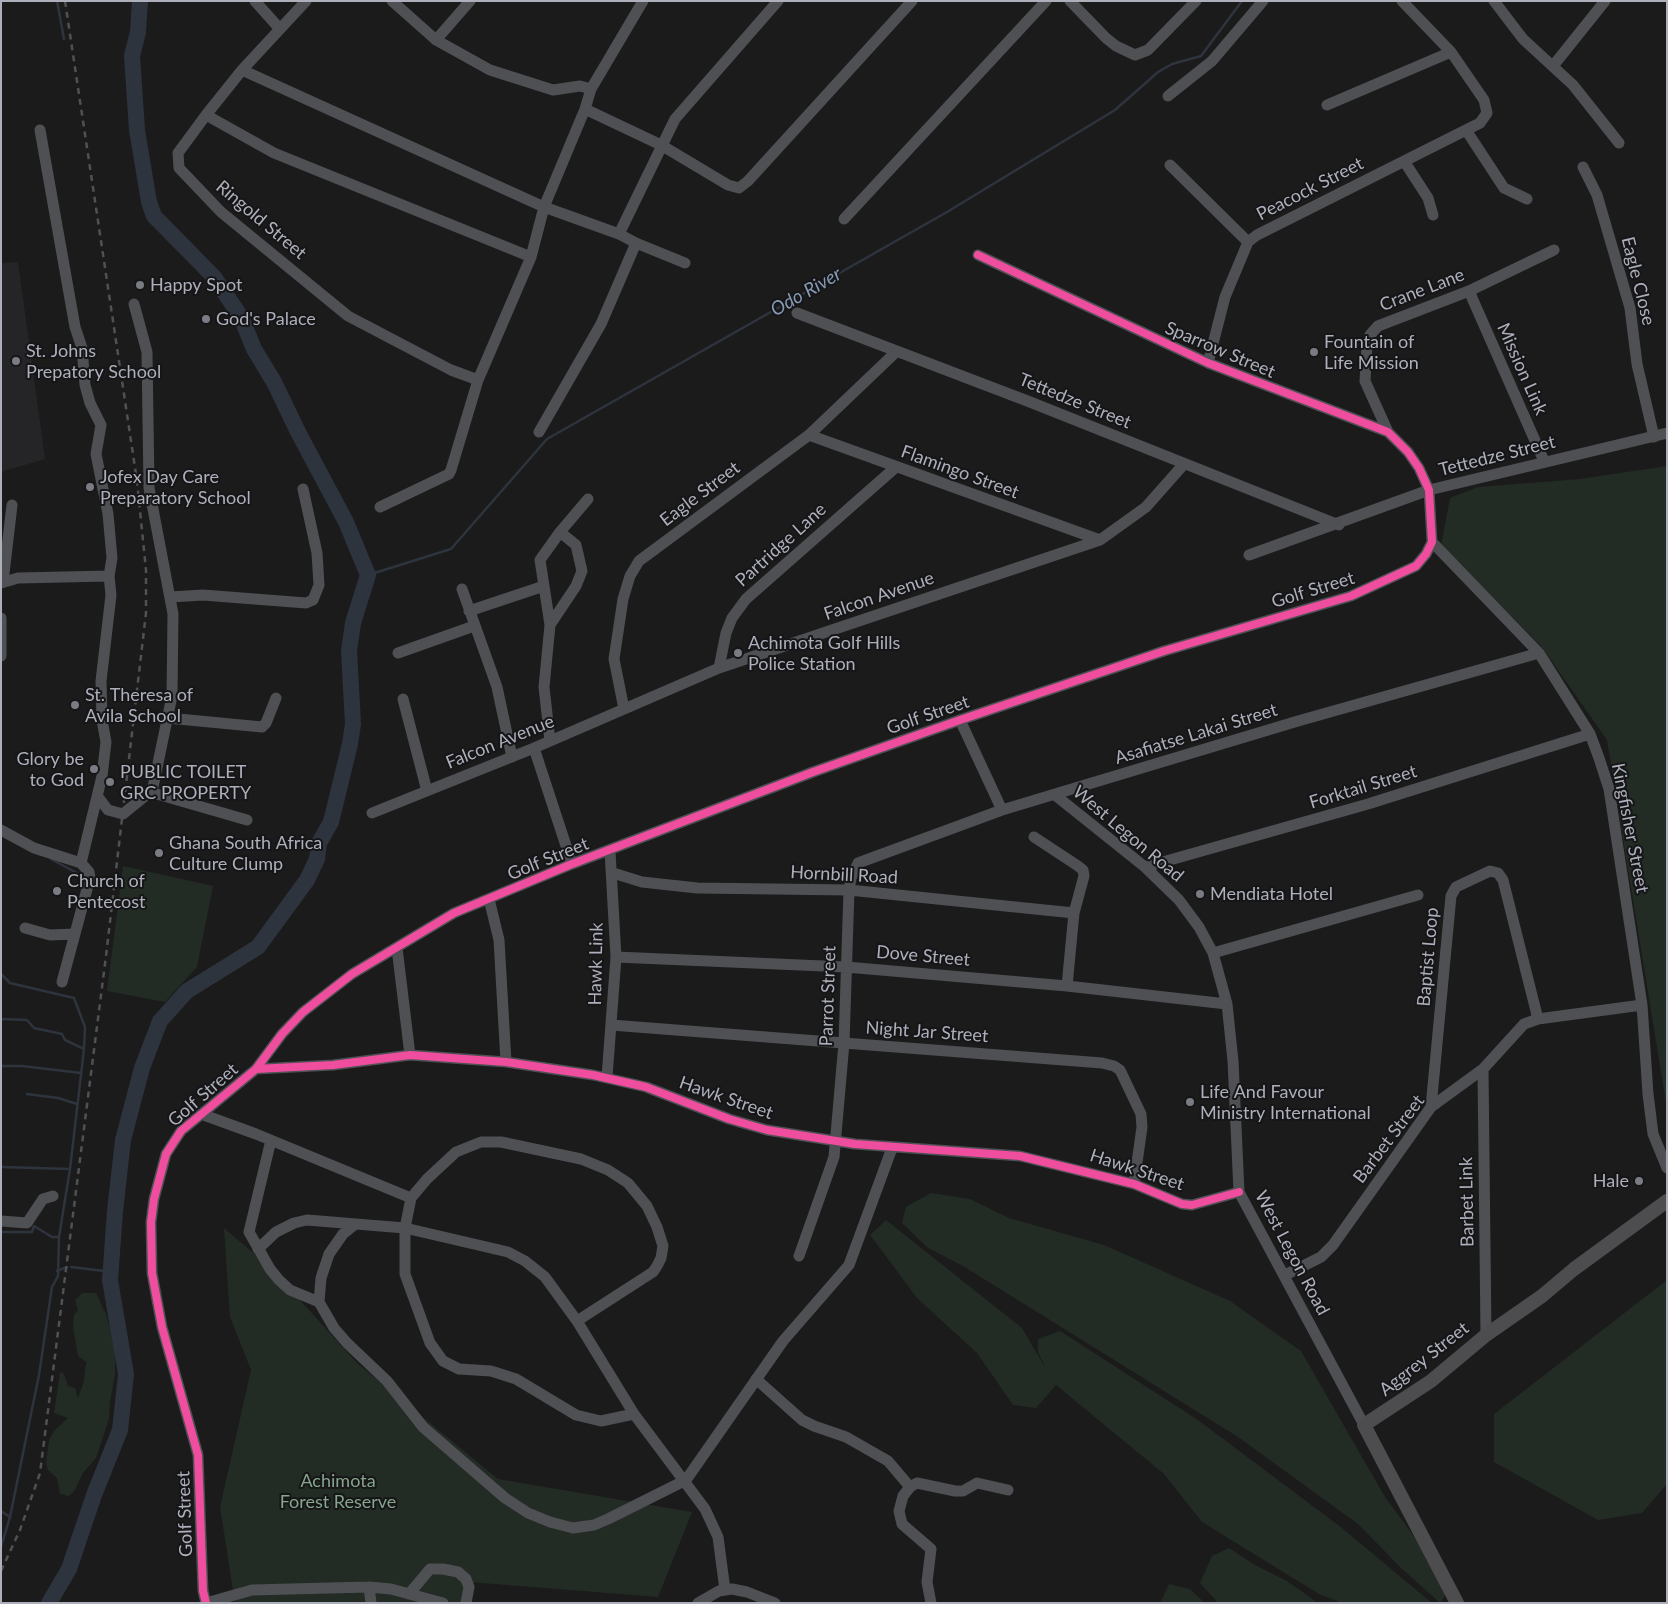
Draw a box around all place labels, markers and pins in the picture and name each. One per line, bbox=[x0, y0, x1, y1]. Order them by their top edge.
place label: Happy Spot bbox=[150, 274, 242, 296]
marker: Happy Spot bbox=[134, 279, 146, 291]
place label: God's Palace bbox=[216, 308, 316, 330]
marker: God's Palace bbox=[200, 313, 212, 325]
place label: Fountain of Life Mission bbox=[1324, 331, 1419, 374]
place label: St. Johns Prepatory School bbox=[26, 340, 161, 382]
marker: Fountain of Life Mission bbox=[1308, 346, 1320, 358]
marker: St. Johns Prepatory School bbox=[10, 355, 22, 367]
place label: Jofex Day Care Preparatory School bbox=[100, 466, 251, 508]
marker: Jofex Day Care Preparatory School bbox=[84, 481, 96, 493]
place label: Achimota Golf Hills Police Station bbox=[748, 632, 900, 674]
marker: Achimota Golf Hills Police Station bbox=[732, 647, 744, 659]
place label: St. Theresa of Avila School bbox=[85, 684, 193, 726]
marker: St. Theresa of Avila School bbox=[69, 699, 81, 711]
place label: Glory be to God bbox=[16, 748, 84, 791]
place label: PUBLIC TOILET GRC PROPERTY bbox=[120, 761, 251, 804]
marker: Glory be to God bbox=[88, 763, 100, 775]
marker: PUBLIC TOILET GRC PROPERTY bbox=[104, 776, 116, 788]
place label: Ghana South Africa Culture Clump bbox=[169, 832, 322, 874]
marker: Ghana South Africa Culture Clump bbox=[153, 847, 165, 859]
place label: Church of Pentecost bbox=[67, 870, 146, 912]
place label: Mendiata Hotel bbox=[1210, 883, 1333, 905]
marker: Church of Pentecost bbox=[51, 885, 63, 897]
marker: Mendiata Hotel bbox=[1194, 888, 1206, 900]
place label: Life And Favour Ministry International bbox=[1200, 1081, 1371, 1124]
marker: Life And Favour Ministry International bbox=[1184, 1096, 1196, 1108]
place label: Hale bbox=[1593, 1170, 1629, 1192]
marker: Hale bbox=[1633, 1175, 1645, 1187]

